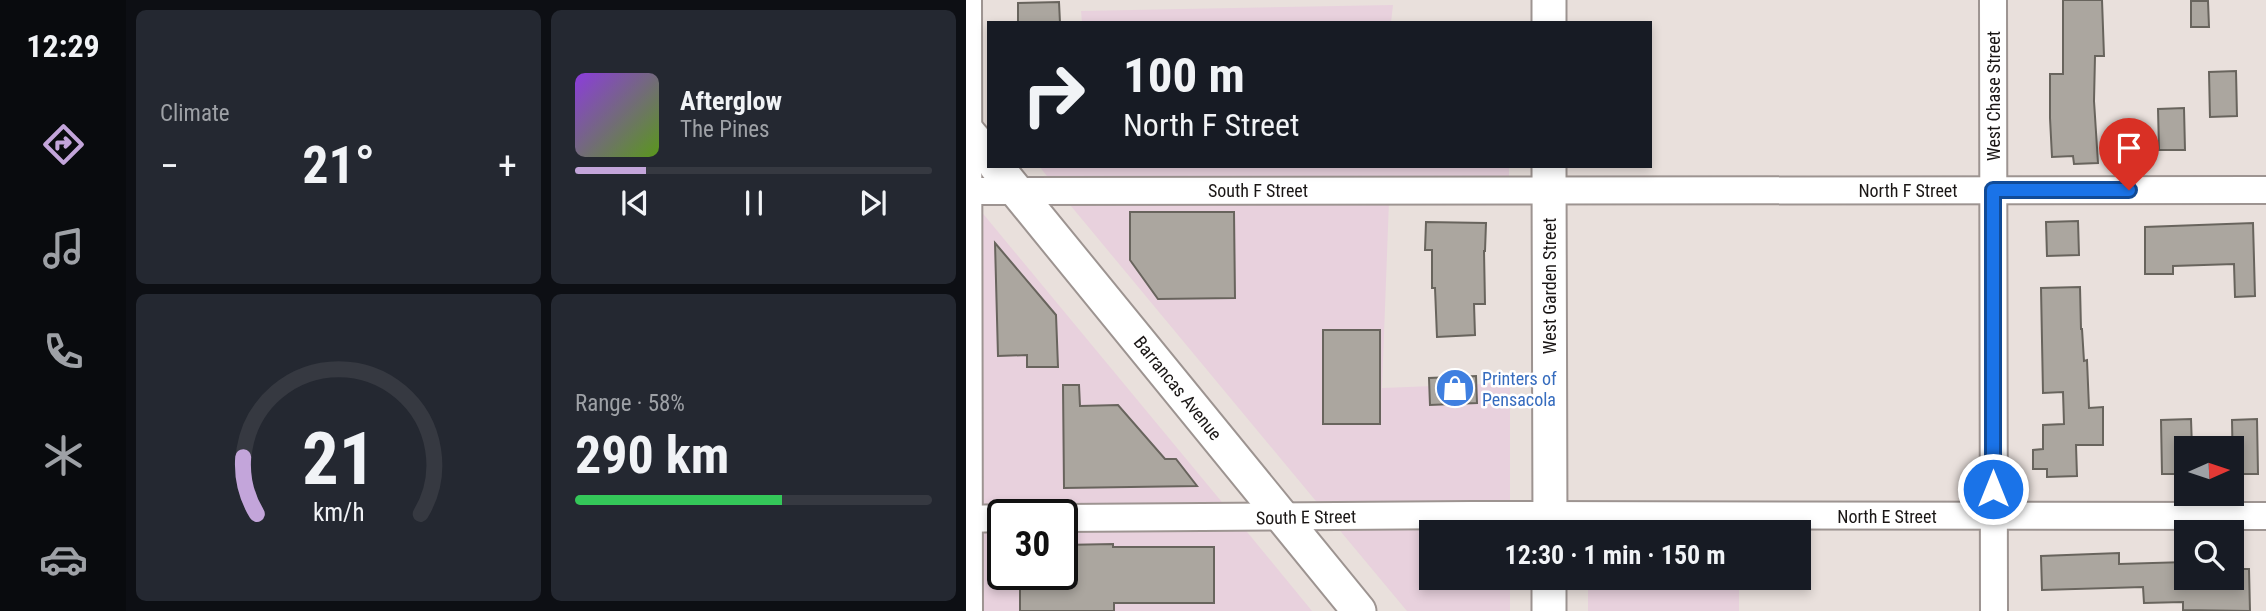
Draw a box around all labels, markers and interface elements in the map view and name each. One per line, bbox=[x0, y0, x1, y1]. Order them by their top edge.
text: 12:29 bbox=[26, 27, 100, 65]
street label: West Chase Street bbox=[1983, 31, 2004, 161]
text: 100 m bbox=[1123, 47, 1245, 104]
icon: right bbox=[1008, 49, 1099, 140]
text: Afterglow bbox=[680, 86, 782, 116]
text: Climate bbox=[160, 100, 230, 127]
text: North F Street bbox=[1123, 106, 1299, 144]
text: The Pines bbox=[680, 116, 770, 143]
pin bbox=[2099, 118, 2159, 190]
icon: directions bbox=[39, 120, 88, 169]
icon: arrive bbox=[2110, 129, 2148, 167]
text: 21° bbox=[302, 135, 375, 196]
text: − bbox=[160, 144, 179, 188]
text: + bbox=[498, 144, 517, 188]
street label: South F Street bbox=[1208, 180, 1308, 201]
street label: North F Street bbox=[1858, 180, 1958, 201]
icon: previous bbox=[616, 184, 654, 222]
icon: pause bbox=[735, 184, 773, 222]
icon: next bbox=[854, 184, 892, 222]
street label: West Garden Street bbox=[1539, 218, 1560, 354]
icon: music bbox=[39, 224, 88, 273]
icon: phone bbox=[39, 327, 88, 376]
street label: Barrancas Avenue bbox=[1130, 332, 1226, 444]
shop icon: Printers of Pensacola bbox=[1434, 367, 1476, 409]
place label: Printers of Pensacola bbox=[1482, 368, 1557, 410]
text: Range · 58% bbox=[575, 390, 685, 417]
text: 21 bbox=[302, 416, 375, 502]
text: 290 km bbox=[575, 425, 729, 486]
icon: climate bbox=[39, 431, 88, 480]
north arrow bbox=[2174, 436, 2244, 506]
map controls bbox=[2174, 436, 2244, 590]
position arrow bbox=[1956, 452, 2030, 526]
text: km/h bbox=[313, 497, 364, 526]
speed limit sign: 30 bbox=[987, 499, 1078, 590]
street label: South E Street bbox=[1256, 506, 1356, 528]
street label: North E Street bbox=[1837, 506, 1937, 527]
button: search bbox=[2174, 520, 2244, 590]
icon: car bbox=[39, 535, 88, 584]
text: 12:30 · 1 min · 150 m bbox=[1505, 540, 1725, 570]

